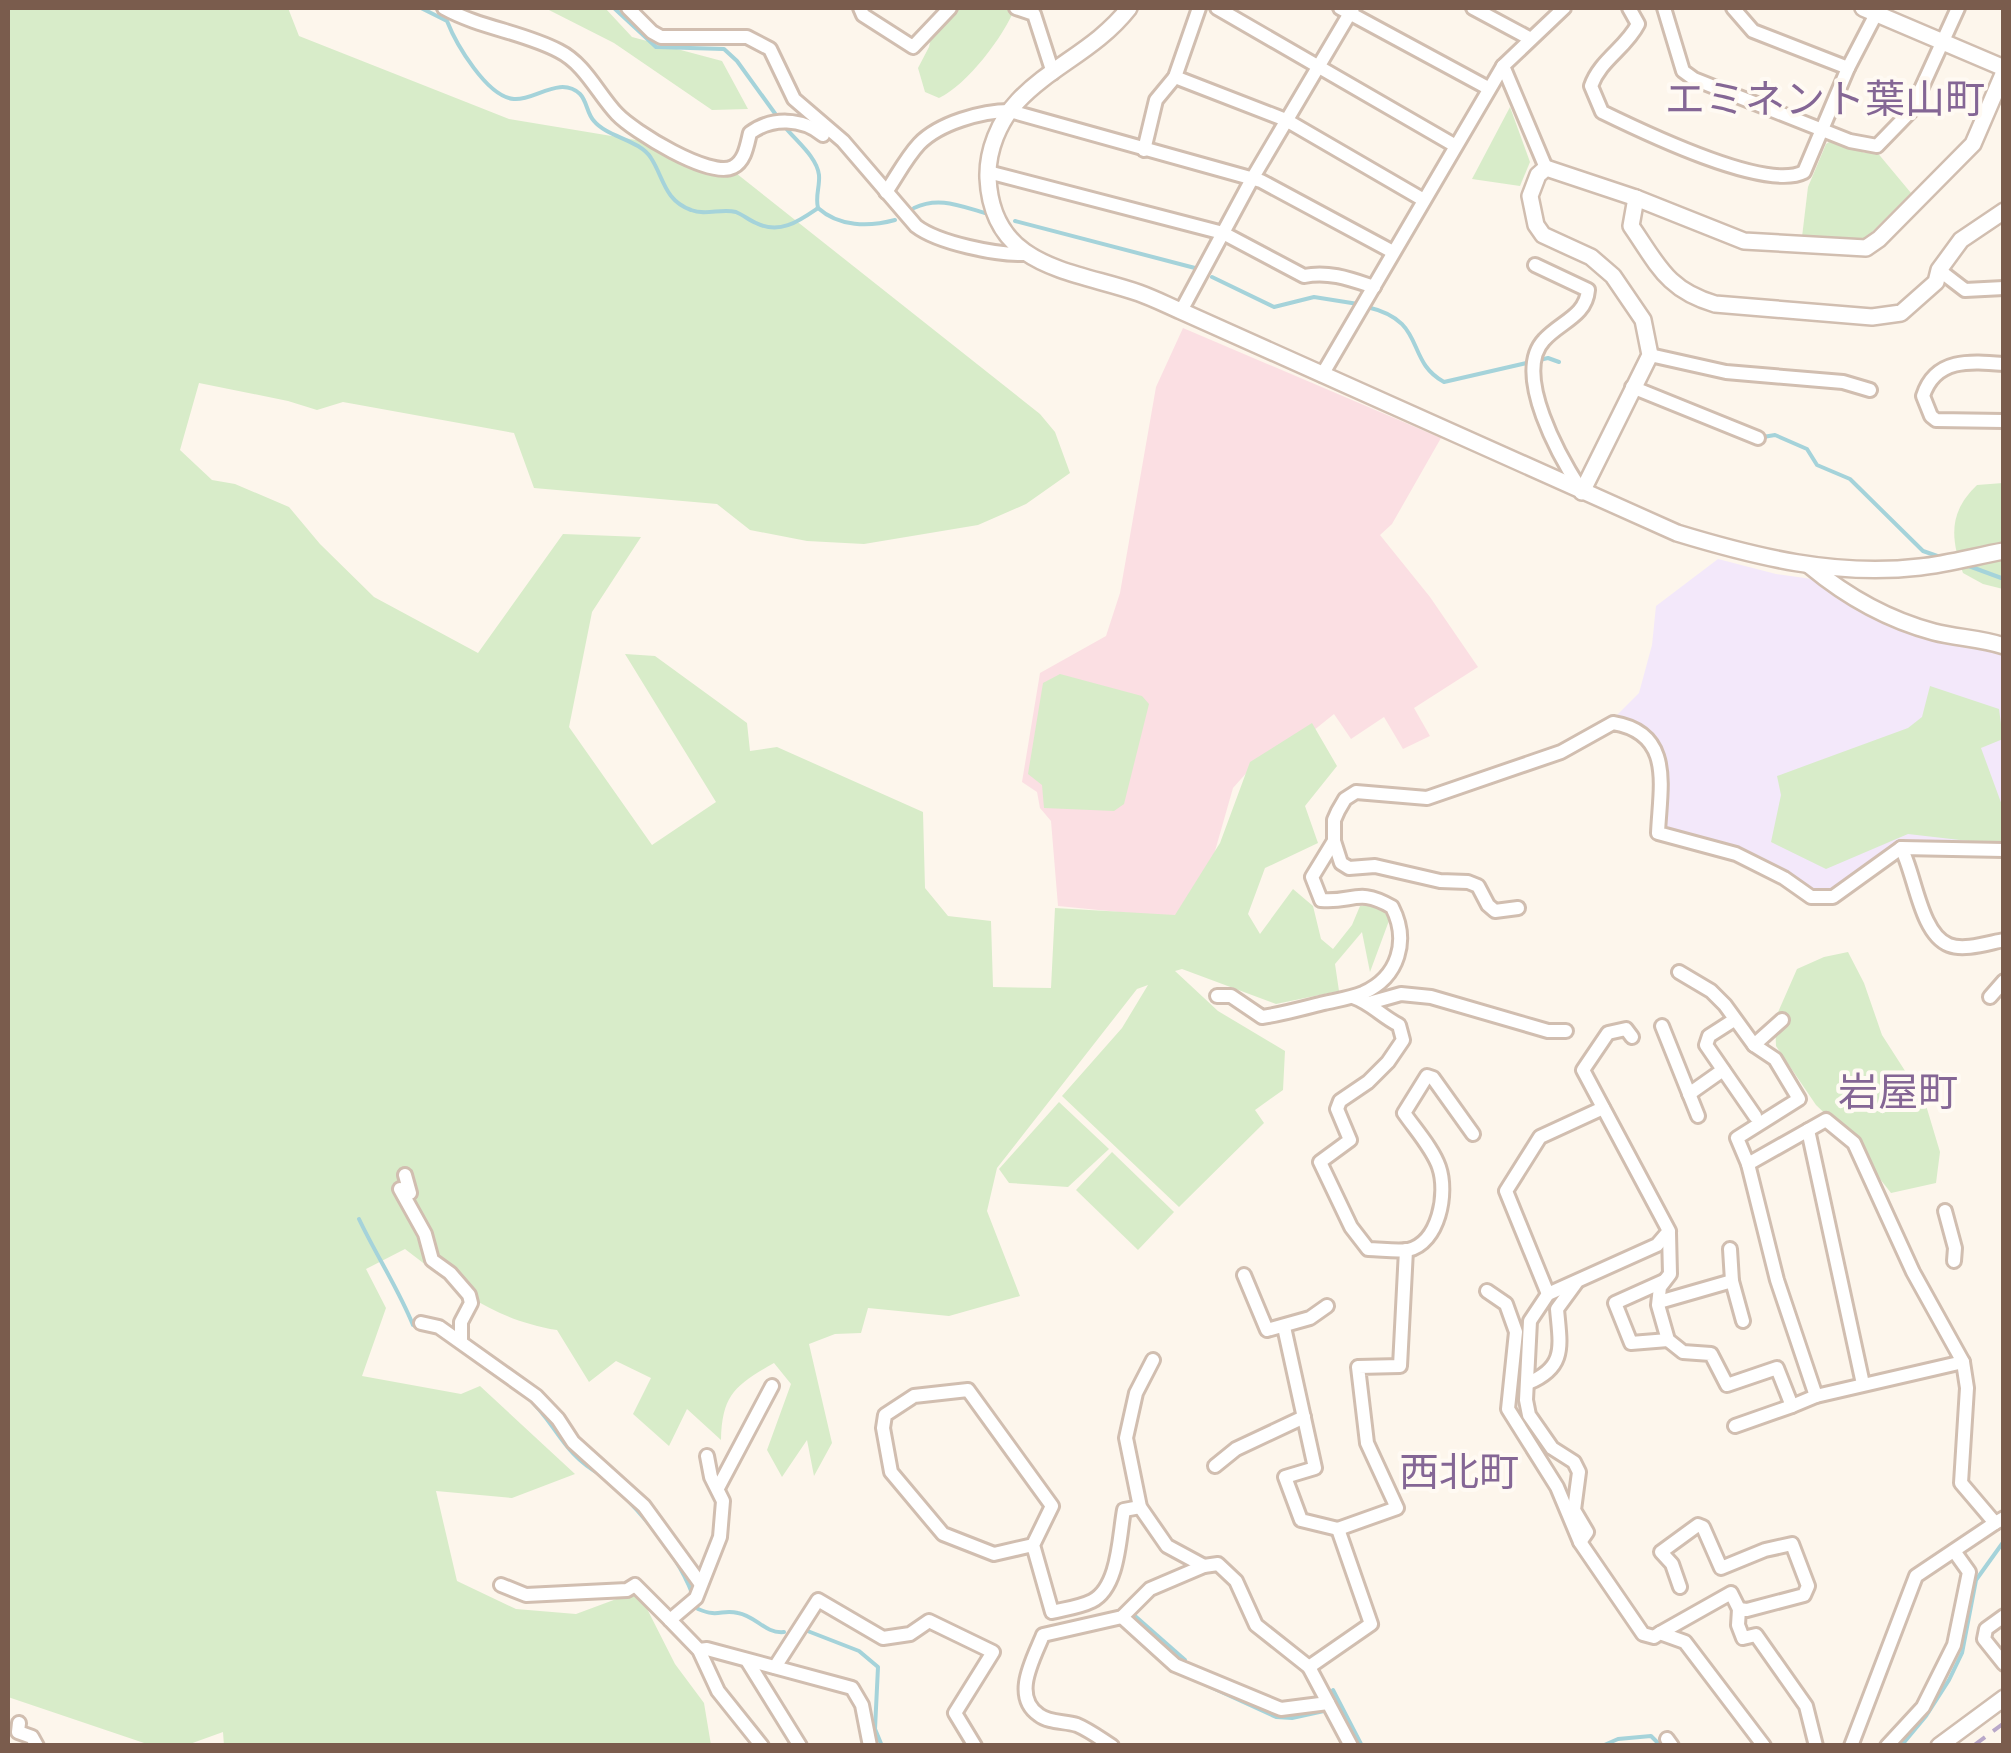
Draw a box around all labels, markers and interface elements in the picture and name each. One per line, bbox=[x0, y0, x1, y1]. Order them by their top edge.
district label: エミネント葉山町 bbox=[1665, 73, 1985, 121]
district label: 岩屋町 bbox=[1838, 1066, 1958, 1114]
district label: 西北町 bbox=[1399, 1446, 1519, 1494]

